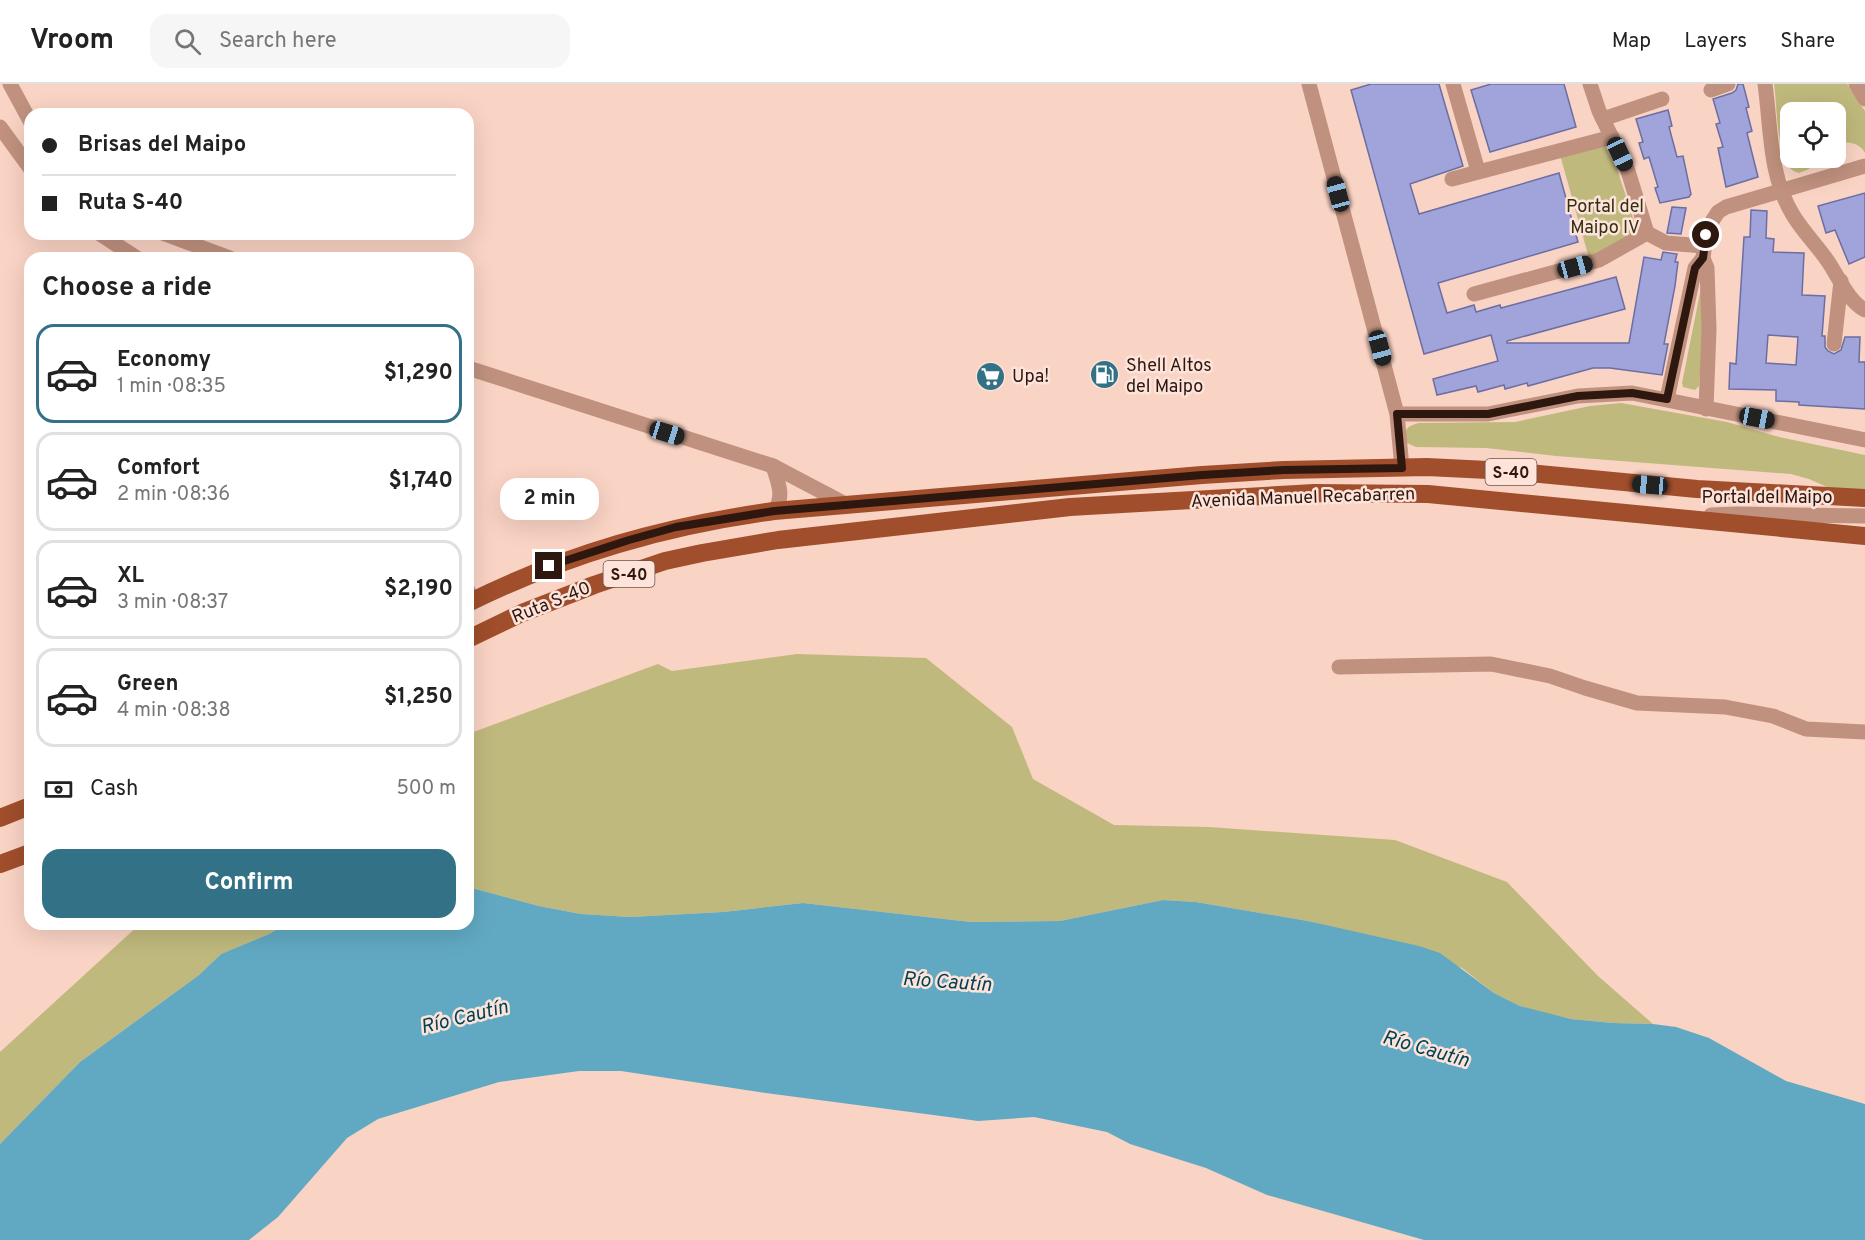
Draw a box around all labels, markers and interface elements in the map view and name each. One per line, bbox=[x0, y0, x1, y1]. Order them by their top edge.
search box bbox=[150, 14, 570, 68]
text: Vroom bbox=[30, 23, 114, 59]
icon: search bbox=[171, 25, 204, 58]
text: Search here bbox=[219, 28, 337, 55]
text: Map bbox=[1612, 28, 1651, 55]
text: Layers bbox=[1684, 28, 1747, 55]
text: Share bbox=[1780, 28, 1835, 55]
map controls bbox=[1780, 102, 1846, 168]
button: locate bbox=[1780, 102, 1846, 168]
text: Brisas del Maipo bbox=[78, 132, 246, 159]
car bbox=[1604, 134, 1636, 174]
car bbox=[1325, 174, 1351, 214]
text: Ruta S-40 bbox=[78, 190, 183, 217]
park label: Portal del Maipo IV bbox=[1566, 196, 1644, 240]
route start bbox=[1692, 221, 1719, 248]
car bbox=[1555, 254, 1595, 280]
text: Choose a ride bbox=[42, 271, 212, 305]
car bbox=[1367, 328, 1393, 368]
icon: car bbox=[45, 347, 99, 401]
text: Economy bbox=[117, 347, 211, 374]
place label: Shell Altos del Maipo bbox=[1126, 355, 1212, 399]
fuel station icon: Shell Altos del Maipo bbox=[1089, 359, 1121, 391]
text: $1,290 bbox=[384, 360, 453, 387]
supermarket icon: Upa! bbox=[975, 360, 1007, 392]
place label: Upa! bbox=[1012, 366, 1049, 389]
text: 1 min · 08:35 bbox=[117, 374, 226, 400]
car bbox=[1738, 406, 1776, 430]
car bbox=[647, 419, 687, 447]
icon: car bbox=[45, 455, 99, 509]
text: Comfort bbox=[117, 455, 200, 482]
road number: S-40 bbox=[1486, 459, 1537, 485]
text: $1,740 bbox=[388, 468, 453, 495]
car bbox=[1631, 474, 1669, 496]
callout: 2 min bbox=[500, 479, 598, 521]
text: 2 min · 08:36 bbox=[117, 482, 230, 508]
street label: Avenida Manuel Recabarren bbox=[1190, 483, 1416, 514]
text: 2 min bbox=[523, 486, 576, 512]
street label: Portal del Maipo bbox=[1702, 487, 1832, 510]
route end bbox=[535, 552, 562, 579]
road number: S-40 bbox=[604, 561, 654, 587]
icon: car bbox=[45, 563, 99, 617]
text: XL bbox=[117, 563, 144, 590]
text: $2,190 bbox=[384, 576, 453, 603]
street label: Ruta S-40 bbox=[509, 577, 594, 630]
text: 3 min · 08:37 bbox=[117, 590, 228, 616]
icon: car bbox=[45, 671, 99, 725]
text: Green bbox=[117, 671, 179, 698]
text: $1,250 bbox=[384, 684, 453, 711]
text: 4 min · 08:38 bbox=[117, 698, 231, 724]
icon: cash bbox=[42, 773, 75, 806]
text: Cash bbox=[90, 776, 139, 803]
text: 500 m bbox=[396, 776, 456, 802]
button: Confirm bbox=[42, 849, 456, 918]
water label: Río Cautín bbox=[901, 967, 992, 999]
water label: Río Cautín bbox=[418, 995, 511, 1041]
water label: Río Cautín bbox=[1379, 1025, 1472, 1075]

